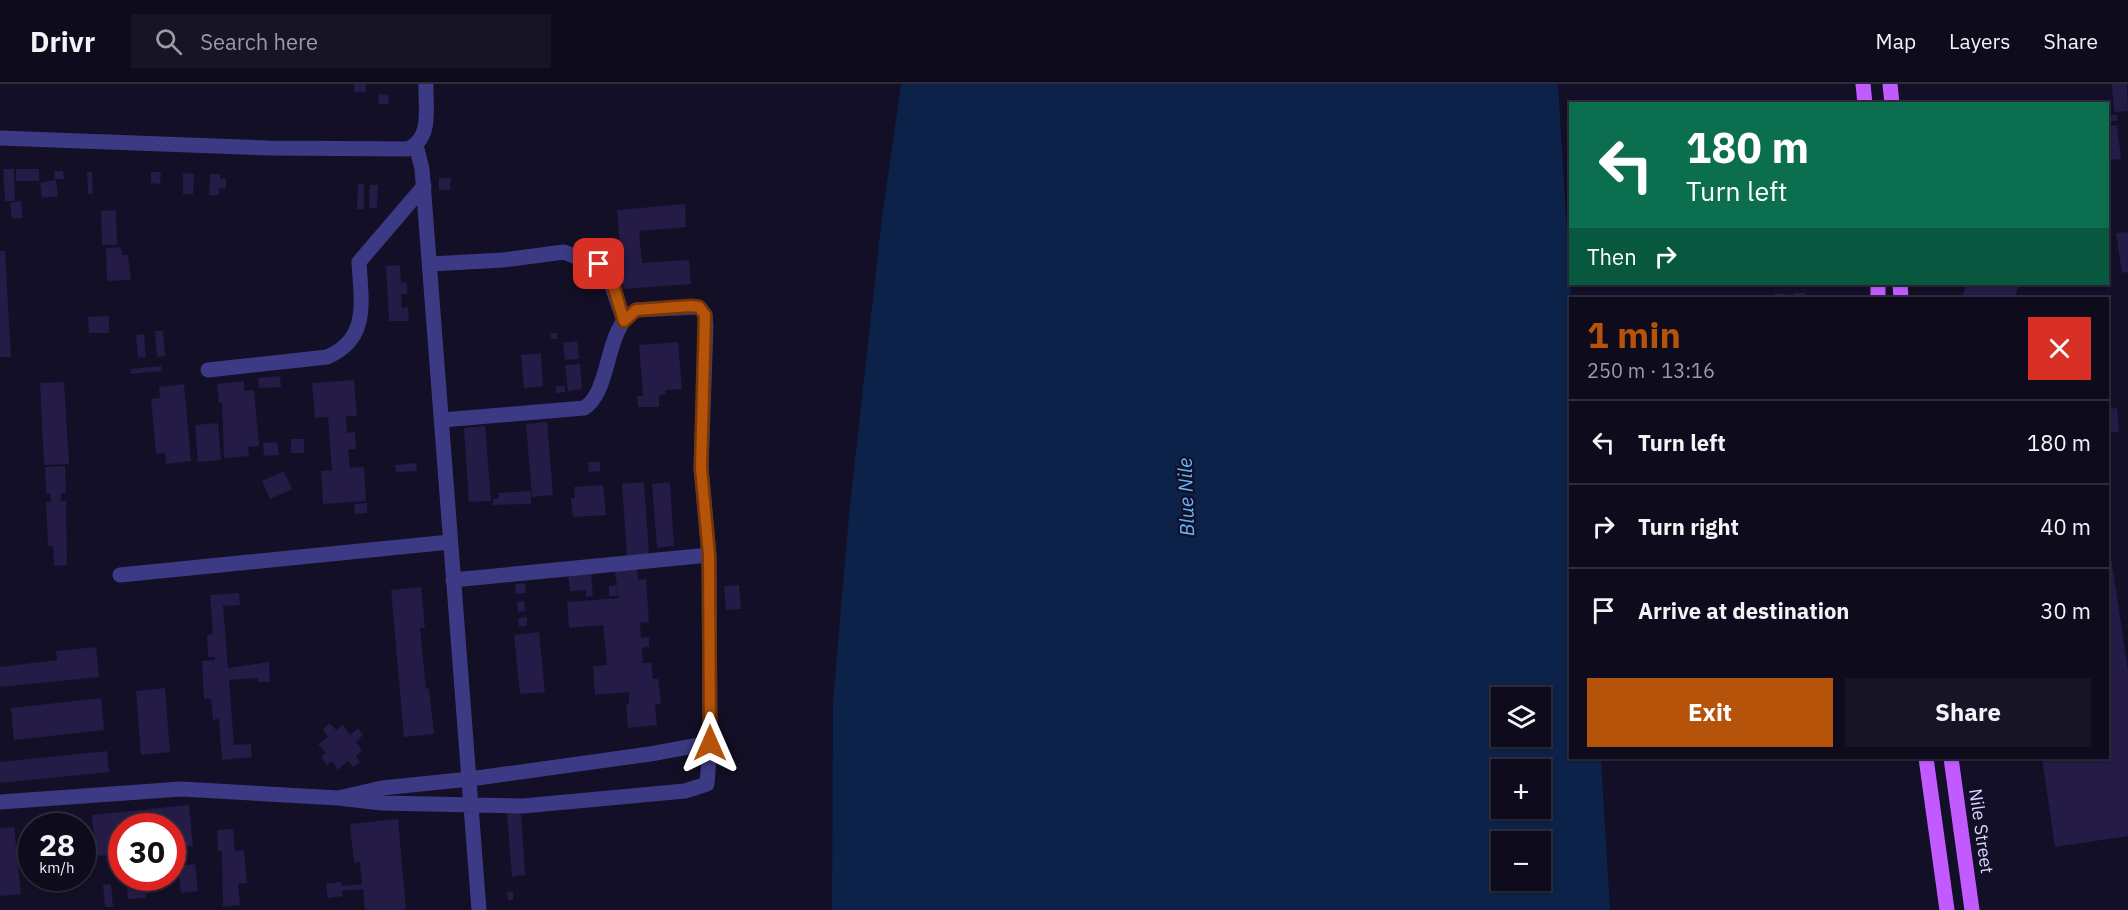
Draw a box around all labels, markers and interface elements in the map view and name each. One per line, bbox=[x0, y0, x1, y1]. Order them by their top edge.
search box bbox=[131, 14, 551, 68]
text: Drivr bbox=[30, 23, 95, 60]
icon: search bbox=[152, 25, 185, 58]
text: Search here bbox=[200, 27, 318, 56]
text: Map bbox=[1876, 27, 1916, 55]
text: Layers bbox=[1949, 27, 2011, 55]
text: Share bbox=[2044, 27, 2098, 55]
text: 180 m bbox=[1686, 120, 1809, 175]
icon: left bbox=[1587, 126, 1665, 204]
text: Turn left bbox=[1686, 173, 1787, 208]
pin bbox=[573, 238, 624, 289]
icon: right bbox=[1649, 240, 1682, 273]
text: Then bbox=[1587, 242, 1637, 271]
icon: arrive bbox=[582, 247, 615, 280]
text: 1 min bbox=[1587, 311, 1681, 358]
button: close bbox=[2028, 317, 2091, 380]
text: 250 m · 13:16 bbox=[1587, 357, 1715, 384]
icon: left bbox=[1587, 426, 1620, 459]
text: Turn left bbox=[1638, 428, 1726, 457]
text: 180 m bbox=[2027, 428, 2091, 457]
water label: Blue Nile bbox=[1171, 457, 1200, 537]
icon: right bbox=[1587, 510, 1620, 543]
text: Turn right bbox=[1638, 512, 1739, 541]
text: 40 m bbox=[2040, 512, 2091, 541]
icon: arrive bbox=[1587, 594, 1620, 627]
text: Arrive at destination bbox=[1638, 596, 1849, 625]
text: 30 m bbox=[2040, 596, 2091, 625]
button: Exit bbox=[1587, 678, 1833, 747]
button: Share bbox=[1845, 678, 2091, 747]
map controls bbox=[1491, 687, 1551, 891]
button: layers bbox=[1491, 687, 1551, 747]
position arrow bbox=[678, 711, 742, 775]
button: + bbox=[1491, 759, 1551, 819]
street label: Nile Street bbox=[1964, 787, 1999, 875]
speed limit sign: 30 bbox=[108, 813, 186, 891]
text: 28 bbox=[39, 825, 75, 864]
button: − bbox=[1491, 831, 1551, 891]
text: km/h bbox=[39, 858, 75, 877]

